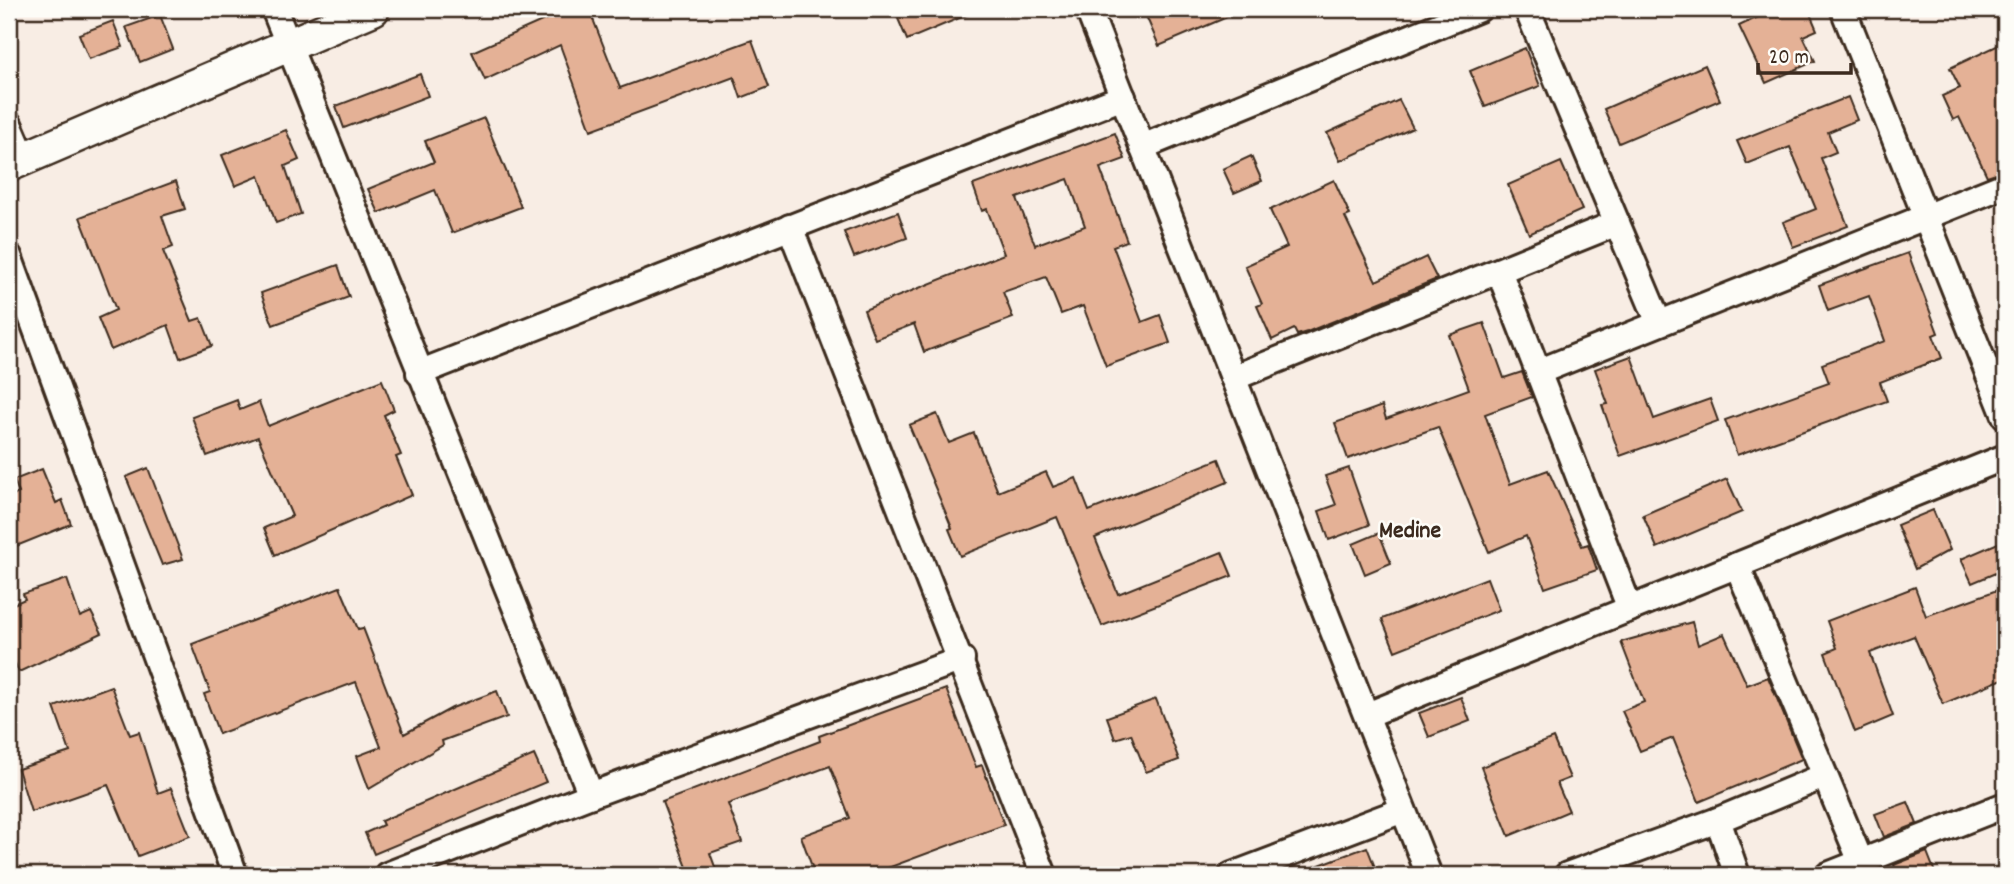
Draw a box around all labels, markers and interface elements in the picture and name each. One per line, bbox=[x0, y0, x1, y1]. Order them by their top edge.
scale bar bbox=[1758, 32, 1851, 76]
text: 20 m bbox=[1769, 44, 1809, 74]
district label: Medine bbox=[1379, 515, 1441, 549]

